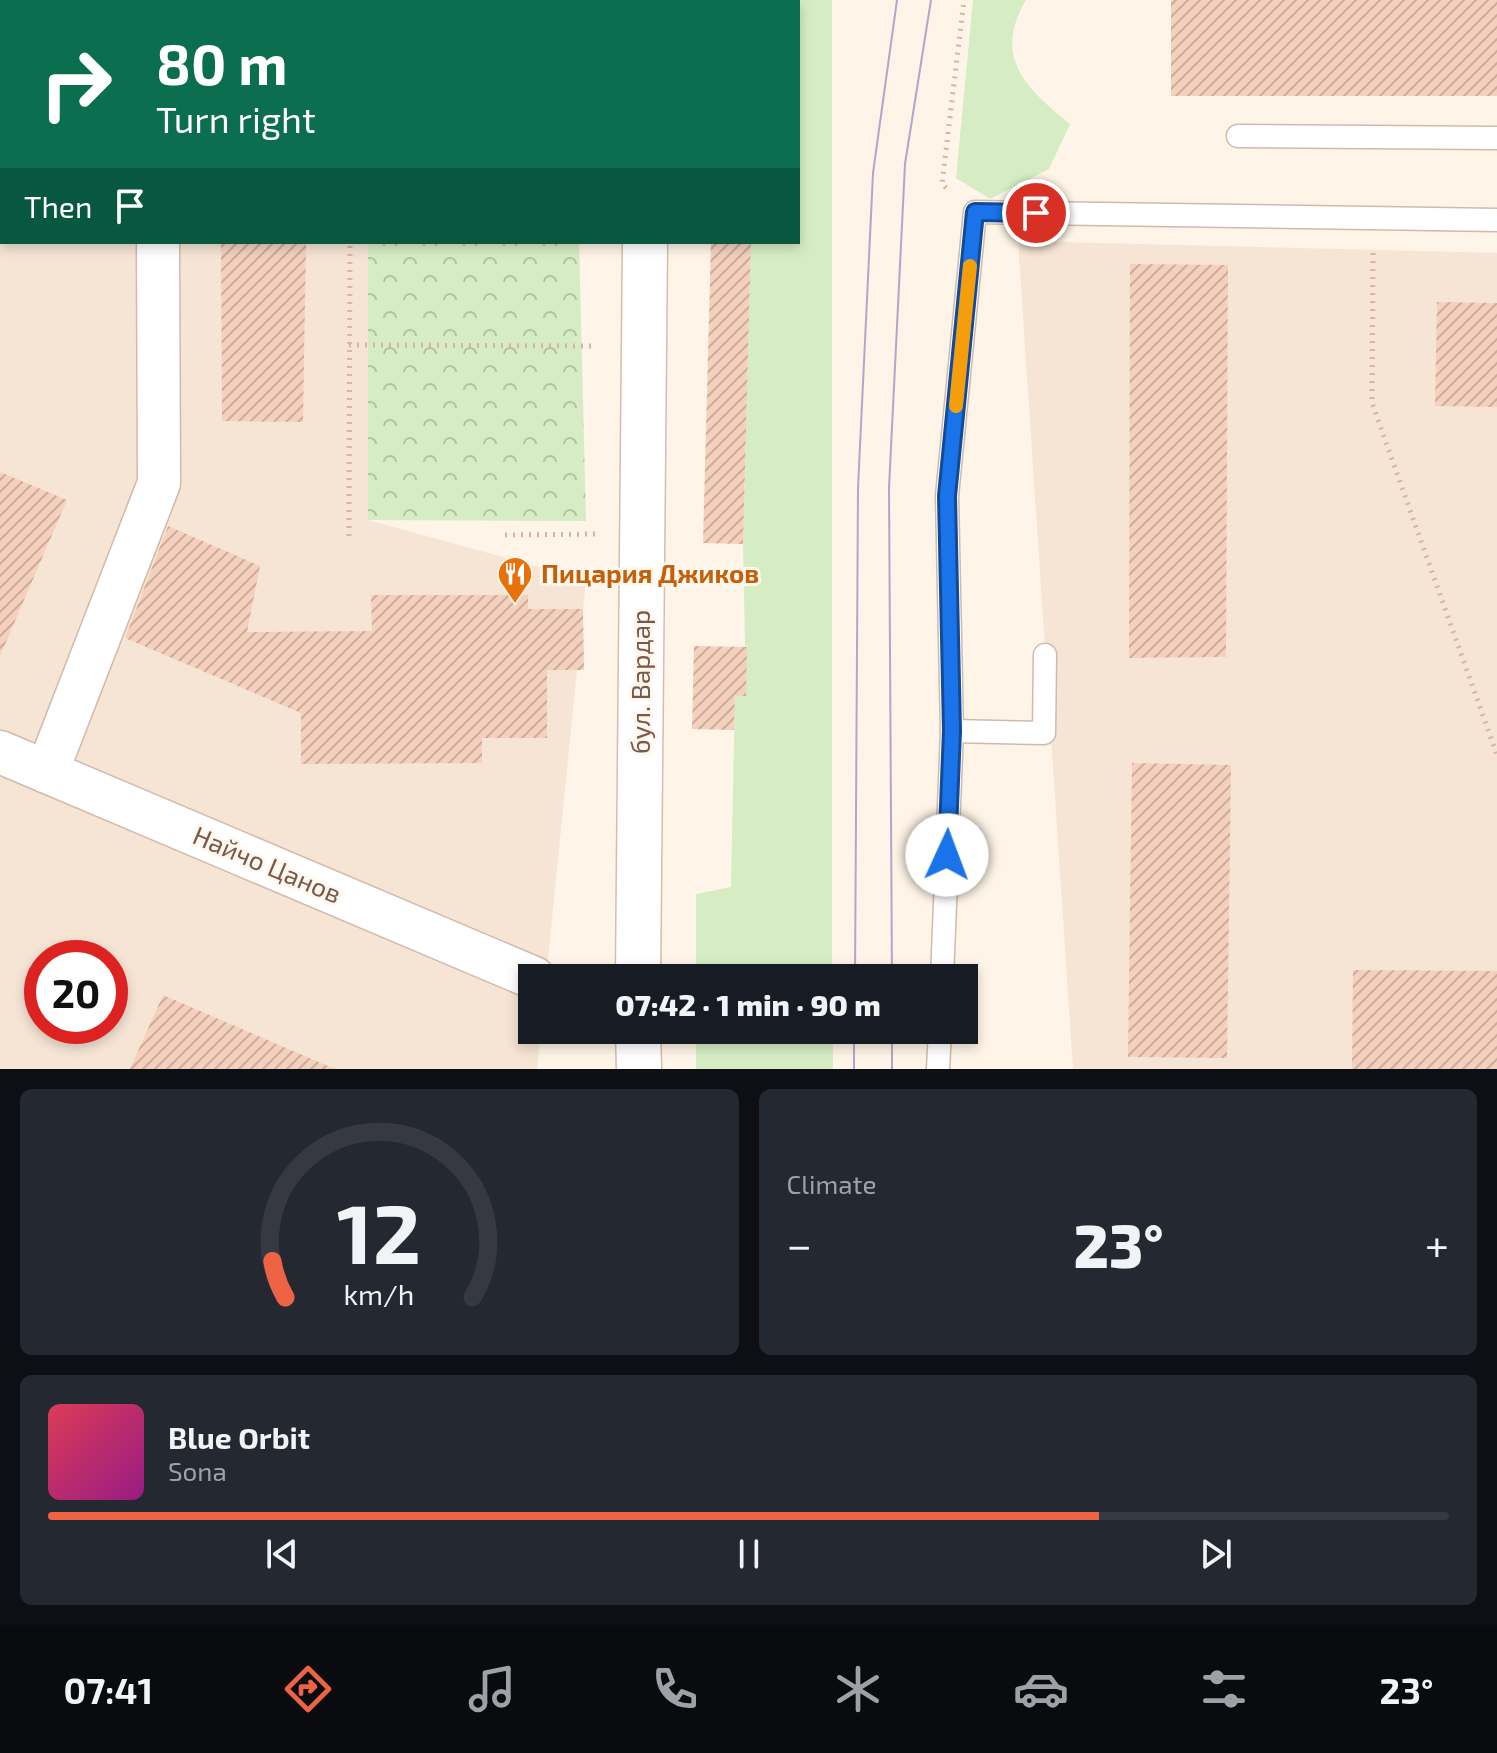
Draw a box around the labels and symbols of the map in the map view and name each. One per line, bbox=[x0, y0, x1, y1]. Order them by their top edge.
pin bbox=[1002, 179, 1070, 247]
restaurant icon: Пицария Джиков bbox=[496, 555, 534, 605]
place label: Пицария Джиков bbox=[541, 557, 759, 588]
street label: бул. Вардар bbox=[624, 610, 656, 754]
position arrow bbox=[905, 813, 989, 897]
street label: Найчо Цанов bbox=[189, 818, 346, 909]
speed limit sign: 20 bbox=[24, 940, 128, 1044]

